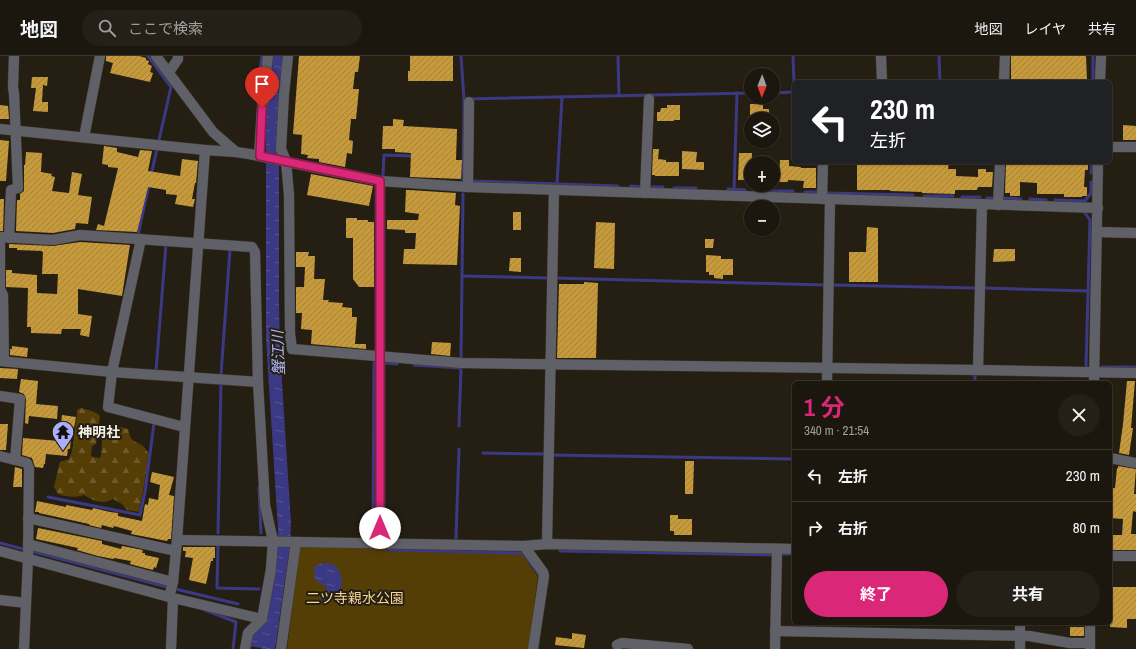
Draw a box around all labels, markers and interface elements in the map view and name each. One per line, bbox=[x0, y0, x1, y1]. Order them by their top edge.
search box bbox=[82, 10, 362, 46]
text: 地図 bbox=[20, 16, 58, 42]
icon: search bbox=[96, 17, 118, 39]
text: ここで検索 bbox=[128, 18, 203, 39]
text: 地図 bbox=[974, 20, 1002, 38]
text: レイヤ bbox=[1024, 20, 1066, 38]
text: 共有 bbox=[1088, 20, 1116, 38]
pin bbox=[245, 67, 279, 108]
north arrow bbox=[744, 68, 780, 104]
map controls bbox=[744, 68, 780, 236]
icon: arrive bbox=[251, 73, 273, 95]
text: 230 m bbox=[870, 90, 935, 128]
icon: left bbox=[804, 96, 856, 148]
button: layers bbox=[744, 112, 780, 148]
text: 左折 bbox=[870, 128, 906, 153]
button: + bbox=[744, 156, 780, 192]
button: − bbox=[744, 200, 780, 236]
water label: 蟹江川 bbox=[267, 328, 289, 376]
text: 1 分 bbox=[804, 391, 844, 423]
button: close bbox=[1058, 394, 1100, 436]
temple icon: 神明社 bbox=[50, 419, 76, 452]
text: 340 m · 21:54 bbox=[804, 422, 869, 439]
place label: 神明社 bbox=[78, 423, 120, 441]
icon: left bbox=[804, 465, 826, 487]
text: 230 m bbox=[1066, 465, 1100, 486]
text: 左折 bbox=[838, 466, 868, 487]
position arrow bbox=[359, 507, 401, 549]
icon: right bbox=[804, 517, 826, 539]
text: 80 m bbox=[1073, 517, 1100, 538]
text: 右折 bbox=[838, 518, 868, 539]
button: 終了 bbox=[804, 571, 948, 617]
button: 共有 bbox=[956, 571, 1100, 617]
park label: 二ツ寺親水公園 bbox=[306, 589, 404, 607]

